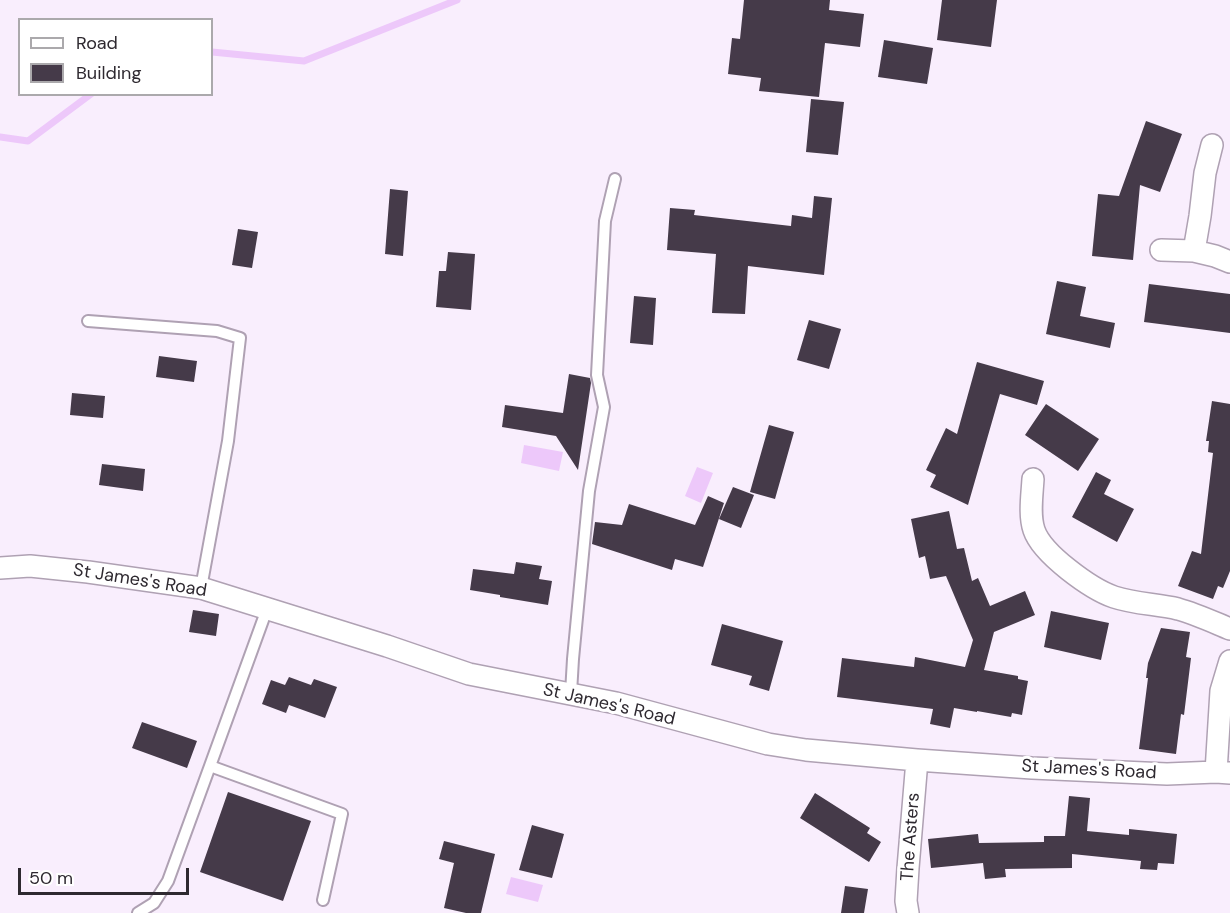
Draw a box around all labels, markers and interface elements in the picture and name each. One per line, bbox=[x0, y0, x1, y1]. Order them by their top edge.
legend bbox=[18, 18, 213, 96]
text: Road bbox=[76, 31, 118, 55]
text: Building bbox=[76, 61, 141, 85]
street label: St James's Road bbox=[72, 560, 208, 602]
street label: St James's Road bbox=[541, 679, 677, 731]
street label: St James's Road bbox=[1021, 756, 1157, 784]
street label: The Asters bbox=[897, 792, 925, 882]
scale bar bbox=[21, 856, 192, 894]
text: 50 m bbox=[29, 866, 73, 890]

